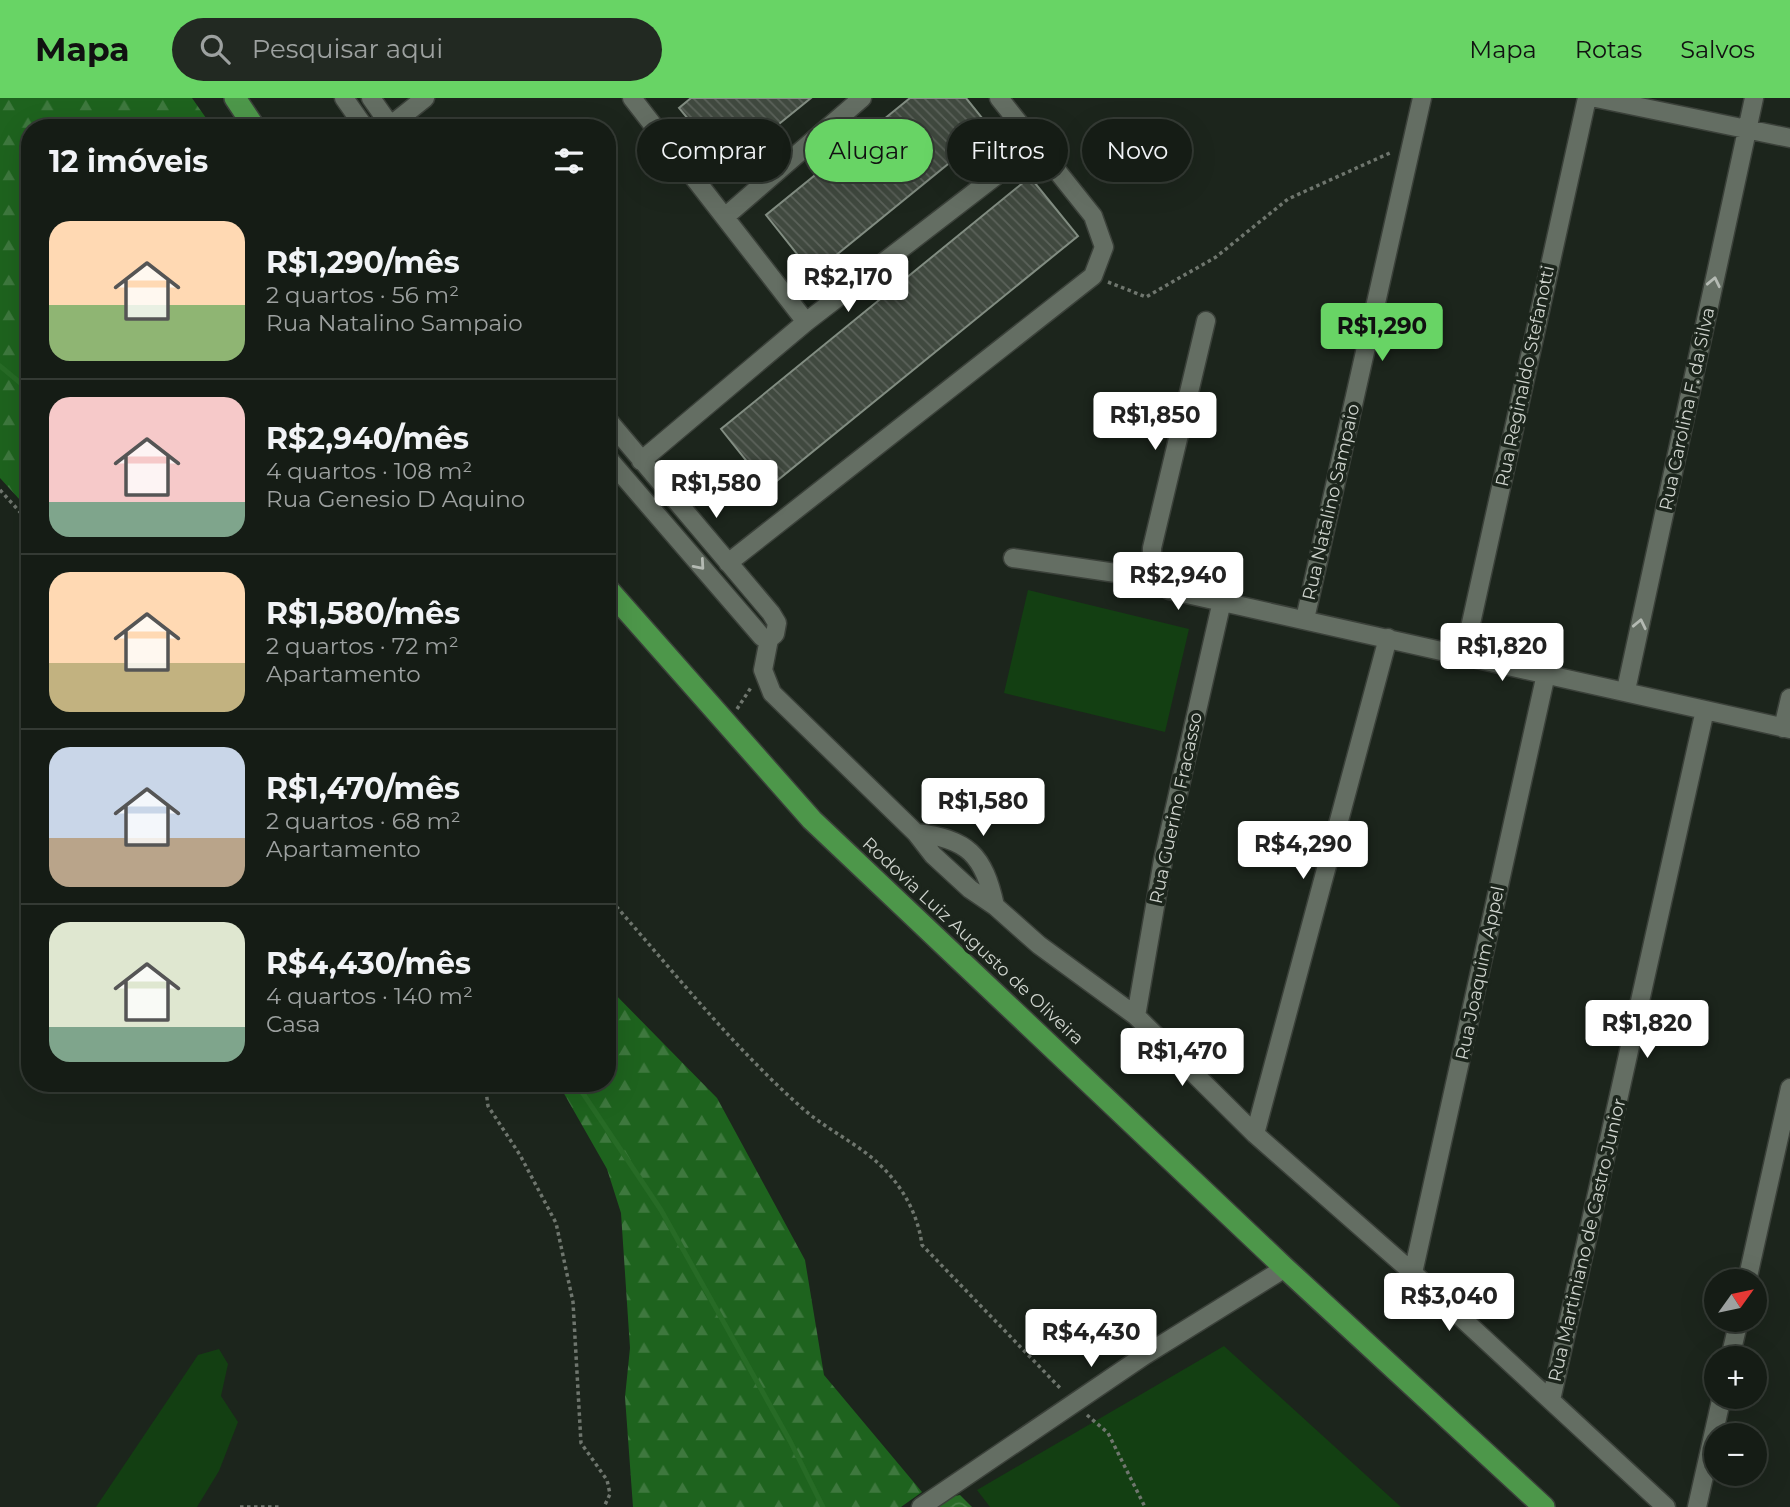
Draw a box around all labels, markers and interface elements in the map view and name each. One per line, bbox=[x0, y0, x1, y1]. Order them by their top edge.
search box bbox=[172, 18, 662, 81]
text: Mapa bbox=[35, 29, 130, 69]
icon: search bbox=[196, 30, 234, 68]
text: Pesquisar aqui bbox=[252, 33, 443, 65]
text: Mapa bbox=[1469, 35, 1537, 64]
text: Rotas bbox=[1575, 35, 1642, 64]
text: Salvos bbox=[1680, 35, 1755, 64]
chip: Comprar bbox=[637, 119, 791, 182]
chip: Alugar bbox=[805, 119, 933, 182]
chip: Filtros bbox=[947, 119, 1068, 182]
chip: Novo bbox=[1082, 119, 1192, 182]
icon: filters bbox=[550, 142, 588, 180]
text: 12 imóveis bbox=[49, 143, 208, 180]
text: R$1,290/mês bbox=[266, 244, 460, 281]
icon: home bbox=[105, 249, 189, 333]
pin: R$2,170 bbox=[783, 254, 913, 314]
text: R$2,170 bbox=[803, 263, 893, 291]
street label: Rua Reginaldo Stefanotti bbox=[1491, 263, 1559, 489]
one-way arrow bbox=[1706, 276, 1721, 288]
text: 2 quartos · 56 m² bbox=[266, 281, 459, 309]
pin: R$1,290 bbox=[1317, 303, 1447, 363]
street label: Rua Carolina F. da Silva bbox=[1655, 305, 1719, 513]
text: Rua Natalino Sampaio bbox=[266, 309, 523, 337]
text: R$1,290 bbox=[1337, 312, 1427, 340]
pin: R$1,850 bbox=[1090, 392, 1220, 452]
text: R$1,850 bbox=[1109, 401, 1201, 429]
street label: Rua Natalino Sampaio bbox=[1298, 402, 1364, 602]
text: R$2,940/mês bbox=[266, 420, 469, 457]
icon: home bbox=[105, 425, 189, 509]
text: 4 quartos · 108 m² bbox=[266, 457, 472, 485]
pin: R$1,580 bbox=[651, 460, 781, 520]
text: R$1,580 bbox=[671, 469, 761, 497]
text: Rua Genesio D Aquino bbox=[266, 485, 525, 513]
pin: R$2,940 bbox=[1113, 552, 1243, 612]
one-way arrow bbox=[692, 557, 704, 570]
text: R$2,940 bbox=[1129, 561, 1227, 589]
text: R$1,580/mês bbox=[266, 595, 460, 632]
icon: home bbox=[105, 600, 189, 684]
one-way arrow bbox=[1632, 618, 1647, 630]
pin: R$1,820 bbox=[1437, 624, 1567, 683]
text: 2 quartos · 72 m² bbox=[266, 632, 459, 660]
text: R$1,820 bbox=[1457, 632, 1548, 660]
text: Apartamento bbox=[266, 660, 421, 688]
street label: Rua Guerino Fracasso bbox=[1145, 710, 1207, 906]
text: R$1,470/mês bbox=[266, 770, 460, 807]
icon: home bbox=[105, 775, 189, 859]
pin: R$1,580 bbox=[918, 778, 1048, 838]
text: R$1,580 bbox=[938, 787, 1028, 815]
text: 2 quartos · 68 m² bbox=[266, 807, 461, 835]
pin: R$4,290 bbox=[1238, 822, 1368, 881]
text: R$4,290 bbox=[1254, 830, 1352, 858]
street label: Rodovia Luiz Augusto de Oliveira bbox=[858, 832, 1088, 1050]
text: Apartamento bbox=[266, 835, 421, 863]
street label: Rua Joaquim Appel bbox=[1451, 884, 1509, 1062]
text: R$4,430/mês bbox=[266, 945, 471, 982]
icon: home bbox=[105, 950, 189, 1034]
text: 4 quartos · 140 m² bbox=[266, 982, 473, 1010]
pin: R$1,820 bbox=[1582, 1000, 1712, 1060]
text: R$1,820 bbox=[1602, 1009, 1693, 1037]
text: Casa bbox=[266, 1010, 321, 1038]
pin: R$1,470 bbox=[1117, 1028, 1247, 1088]
text: R$1,470 bbox=[1137, 1037, 1227, 1065]
street label: Rua Martiniano de Castro Junior bbox=[1544, 1096, 1630, 1384]
north arrow bbox=[1704, 1269, 1768, 1332]
map controls bbox=[1704, 1269, 1767, 1486]
pin: R$3,040 bbox=[1384, 1274, 1514, 1333]
text: R$3,040 bbox=[1400, 1282, 1498, 1310]
pin: R$4,430 bbox=[1026, 1310, 1156, 1369]
text: R$4,430 bbox=[1041, 1318, 1141, 1346]
button: + bbox=[1704, 1346, 1767, 1409]
button: − bbox=[1704, 1423, 1767, 1486]

